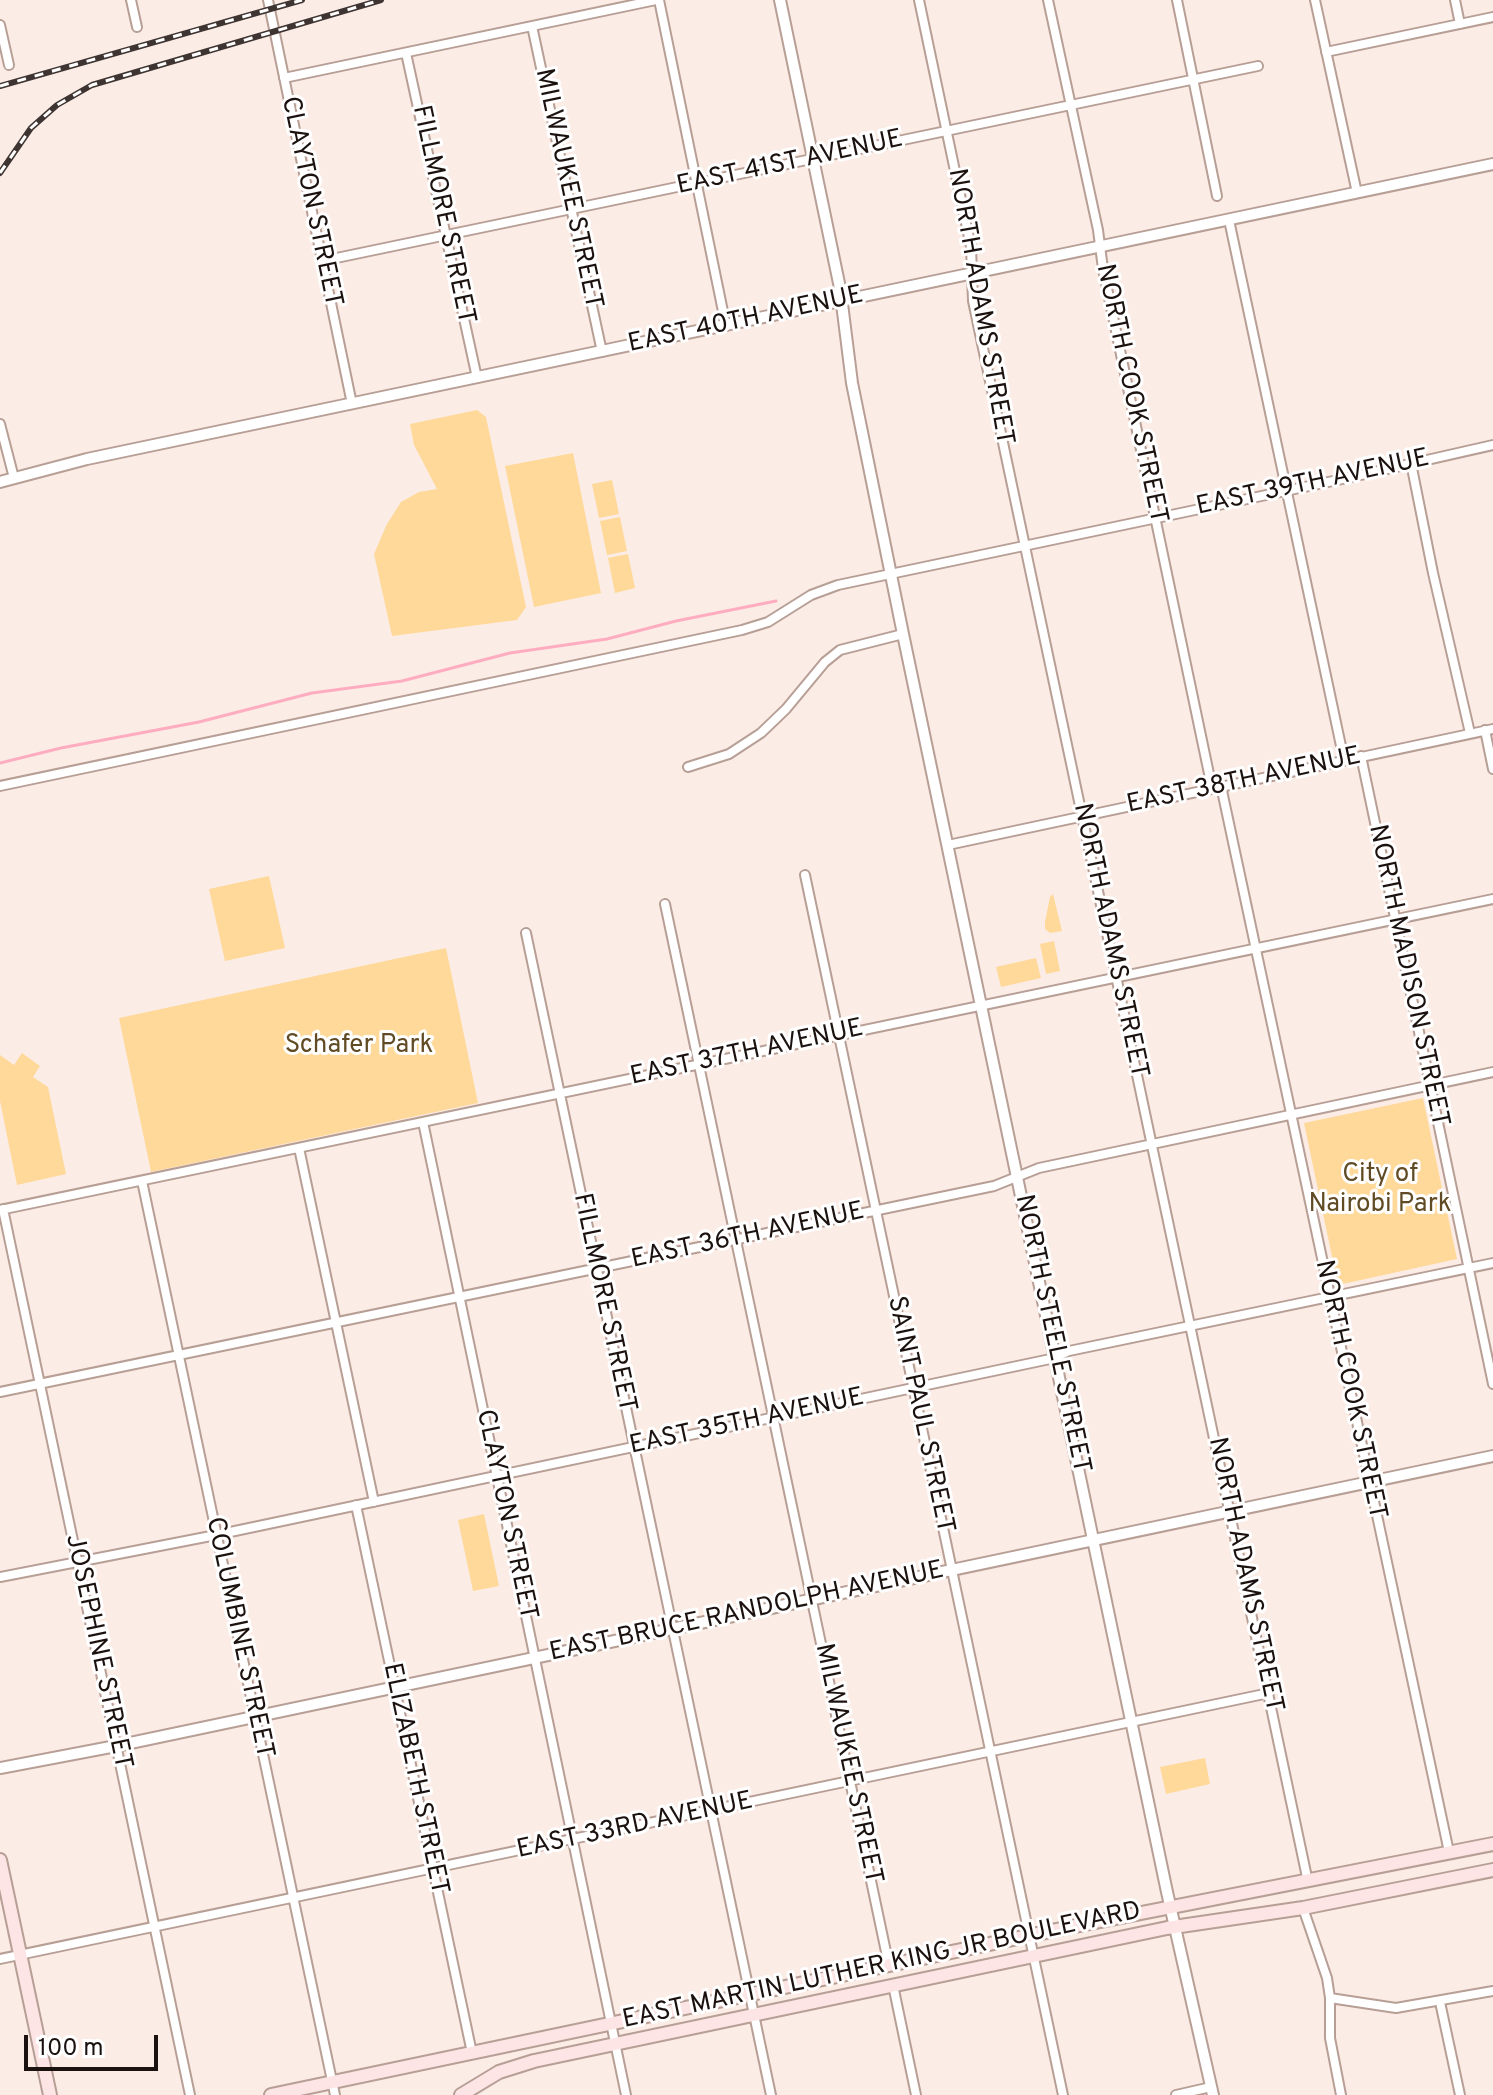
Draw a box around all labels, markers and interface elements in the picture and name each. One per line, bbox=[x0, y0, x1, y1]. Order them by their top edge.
street label: MILWAUKEE STREET bbox=[526, 66, 608, 312]
street label: CLAYTON STREET bbox=[272, 94, 348, 310]
street label: FILLMORE STREET bbox=[404, 103, 480, 327]
street label: EAST 41ST AVENUE bbox=[674, 125, 906, 203]
street label: NORTH ADAMS STREET bbox=[939, 166, 1019, 448]
street label: NORTH COOK STREET bbox=[1087, 261, 1173, 527]
street label: EAST 40TH AVENUE bbox=[626, 281, 866, 361]
street label: EAST 39TH AVENUE bbox=[1194, 444, 1432, 524]
street label: EAST 38TH AVENUE bbox=[1124, 742, 1364, 822]
street label: NORTH ADAMS STREET bbox=[1065, 801, 1153, 1081]
street label: NORTH MADISON STREET bbox=[1360, 822, 1454, 1130]
street label: EAST 37TH AVENUE bbox=[628, 1014, 866, 1094]
park label: Schafer Park bbox=[285, 1031, 433, 1063]
park label: City of Nairobi Park bbox=[1309, 1160, 1451, 1222]
street label: FILLMORE STREET bbox=[565, 1191, 641, 1415]
street label: NORTH STEELE STREET bbox=[1006, 1192, 1096, 1476]
street label: EAST 36TH AVENUE bbox=[629, 1197, 867, 1277]
street label: NORTH COOK STREET bbox=[1306, 1257, 1392, 1523]
street label: SAINT PAUL STREET bbox=[879, 1294, 959, 1536]
street label: EAST 35TH AVENUE bbox=[627, 1383, 867, 1463]
street label: CLAYTON STREET bbox=[467, 1407, 543, 1623]
street label: NORTH ADAMS STREET bbox=[1200, 1435, 1288, 1715]
street label: COLUMBINE STREET bbox=[197, 1514, 279, 1762]
street label: JOSEPHINE STREET bbox=[57, 1532, 137, 1772]
street label: EAST BRUCE RANDOLPH AVENUE bbox=[547, 1556, 947, 1670]
street label: MILWAUKEE STREET bbox=[806, 1641, 888, 1887]
street label: ELIZABETH STREET bbox=[374, 1660, 454, 1898]
street label: EAST 33RD AVENUE bbox=[514, 1787, 756, 1867]
street label: EAST MARTIN LUTHER KING JR BOULEVARD bbox=[620, 1897, 1144, 2037]
scale bar bbox=[28, 2019, 162, 2069]
text: 100 m bbox=[38, 2034, 104, 2064]

